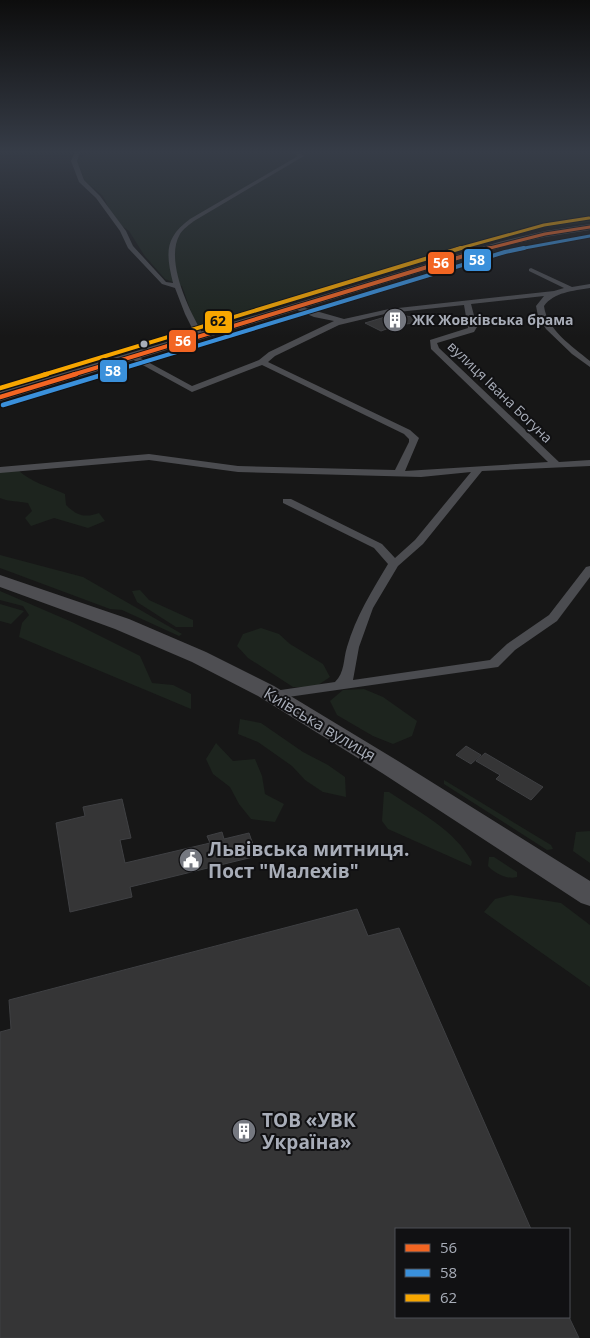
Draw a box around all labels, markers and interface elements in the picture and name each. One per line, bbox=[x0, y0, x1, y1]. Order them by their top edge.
line badge: 58 bbox=[463, 248, 492, 272]
text: 58 bbox=[469, 250, 485, 269]
line badge: 56 bbox=[427, 251, 455, 275]
text: 56 bbox=[433, 253, 449, 272]
building icon: ЖК Жовківська брама bbox=[382, 307, 408, 333]
line badge: 62 bbox=[204, 310, 233, 334]
place label: ЖК Жовківська брама bbox=[412, 310, 574, 329]
text: 62 bbox=[210, 311, 226, 330]
line badge: 56 bbox=[168, 329, 197, 353]
text: 56 bbox=[175, 331, 191, 350]
street label: вулиця Івана Богуна bbox=[444, 337, 557, 447]
unlabelled marker bbox=[139, 339, 149, 349]
line badge: 58 bbox=[99, 359, 128, 383]
text: 58 bbox=[105, 361, 121, 380]
street label: Київська вулиця bbox=[260, 682, 380, 766]
place label: Львівська митниця. Пост "Малехів" bbox=[208, 836, 409, 884]
public building icon: Львівська митниця. Пост "Малехів" bbox=[178, 847, 204, 873]
place label: ТОВ «УВК Україна» bbox=[262, 1107, 356, 1155]
building icon: ТОВ «УВК Україна» bbox=[231, 1118, 257, 1144]
legend bbox=[395, 1228, 570, 1318]
text: 56 bbox=[440, 1237, 457, 1257]
text: 58 bbox=[440, 1262, 457, 1282]
text: 62 bbox=[440, 1287, 457, 1307]

